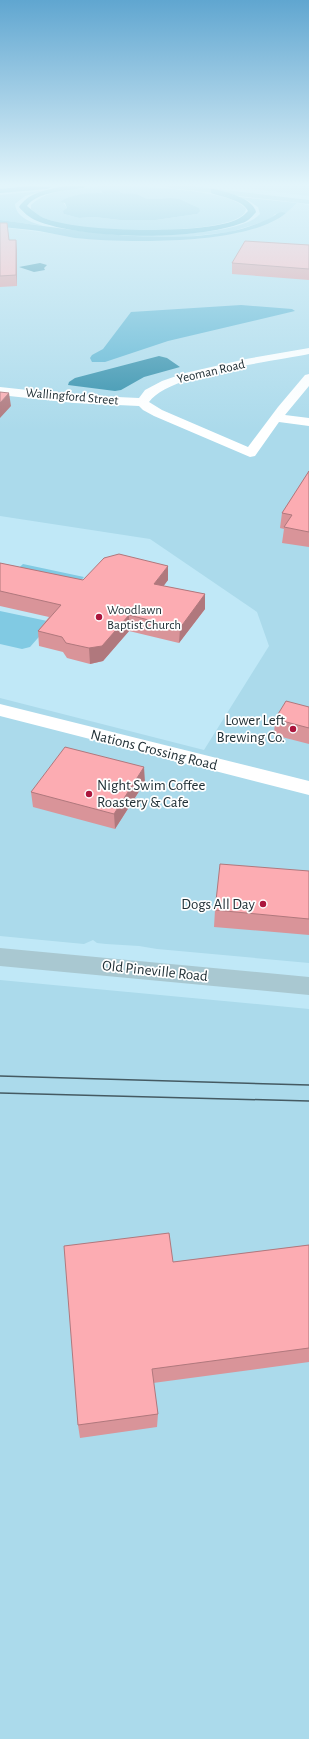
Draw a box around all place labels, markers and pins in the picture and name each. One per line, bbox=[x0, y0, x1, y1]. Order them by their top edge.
place label: Woodlawn Baptist Church bbox=[107, 604, 181, 632]
marker: Woodlawn Baptist Church bbox=[94, 612, 104, 622]
place label: Lower Left Brewing Co. bbox=[216, 713, 285, 745]
marker: Lower Left Brewing Co. bbox=[288, 724, 298, 734]
place label: Night Swim Coffee Roastery & Cafe bbox=[97, 778, 206, 810]
marker: Night Swim Coffee Roastery & Cafe bbox=[84, 789, 94, 799]
place label: Dogs All Day bbox=[181, 897, 256, 912]
marker: Dogs All Day bbox=[258, 899, 268, 909]

